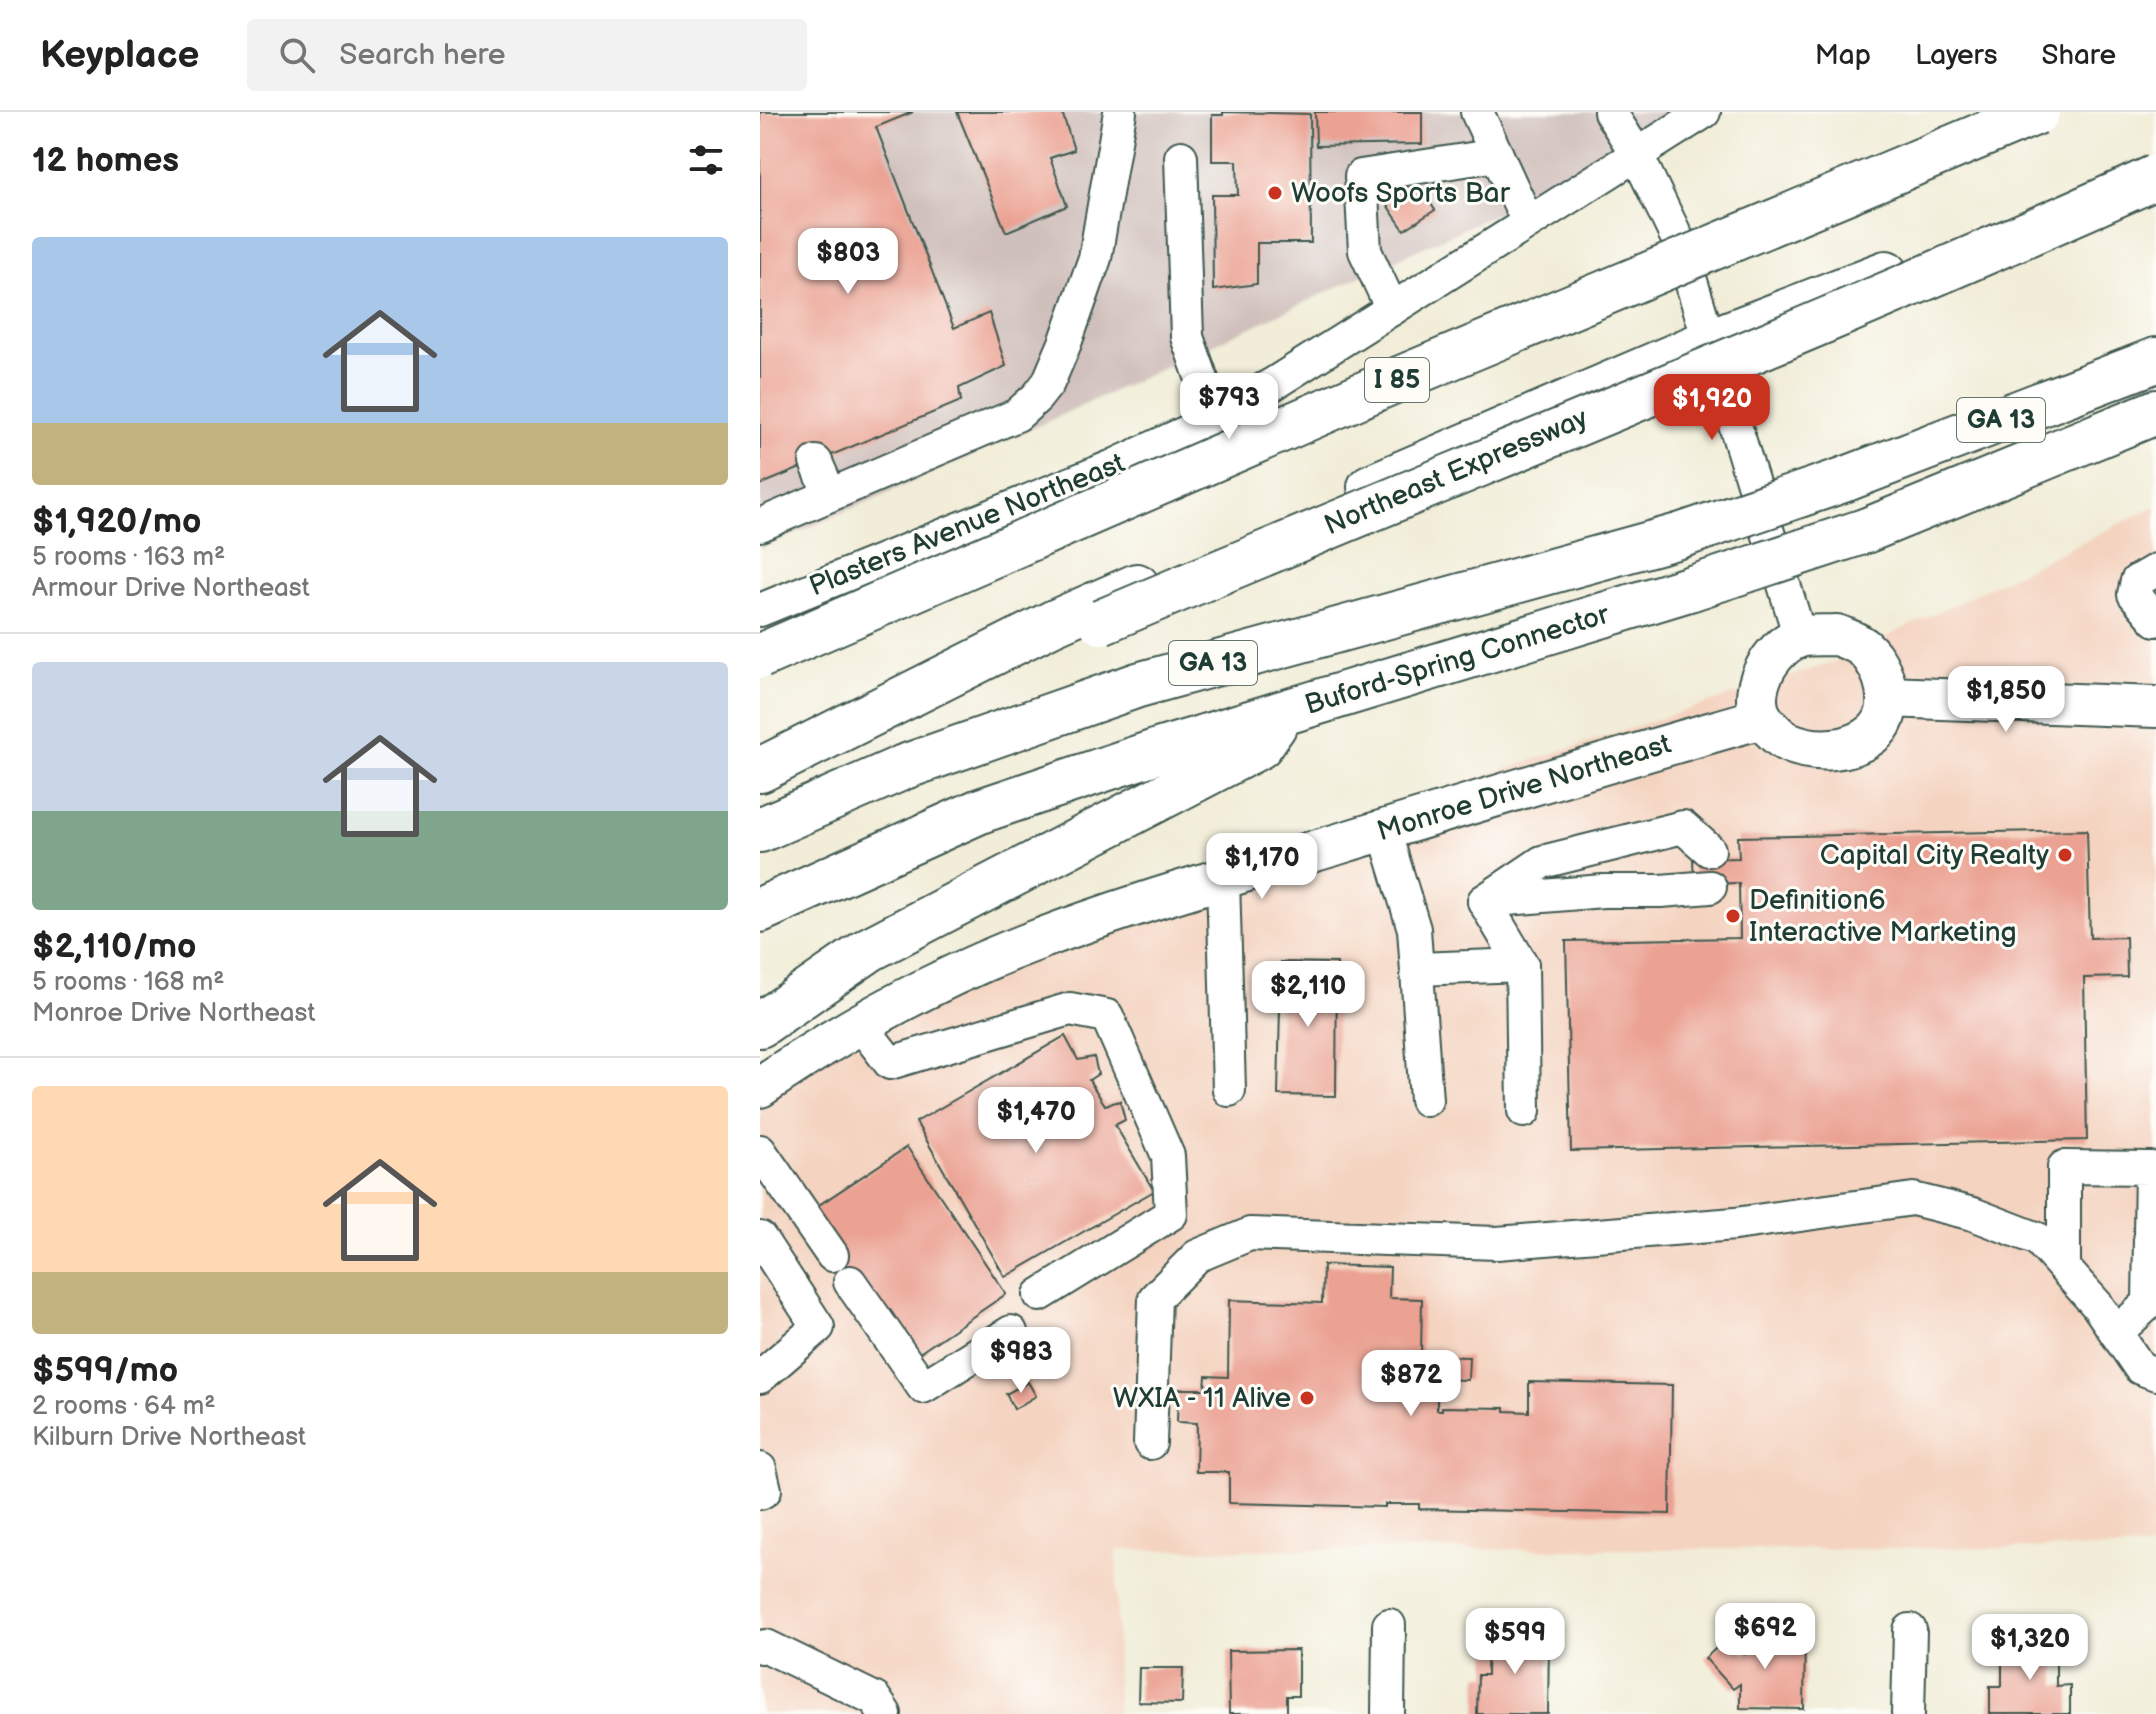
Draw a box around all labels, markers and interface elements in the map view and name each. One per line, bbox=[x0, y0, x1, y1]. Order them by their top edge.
search box bbox=[247, 19, 807, 91]
text: Keyplace bbox=[40, 33, 199, 78]
icon: search bbox=[275, 33, 319, 77]
text: Search here bbox=[339, 37, 506, 73]
text: Map bbox=[1815, 39, 1871, 72]
text: Layers bbox=[1915, 39, 1998, 72]
text: Share bbox=[2042, 39, 2116, 72]
icon: filters bbox=[684, 138, 728, 182]
text: 12 homes bbox=[32, 140, 179, 181]
place label: Woofs Sports Bar bbox=[1291, 177, 1511, 210]
marker: Woofs Sports Bar bbox=[1266, 184, 1284, 202]
pin: $803 bbox=[801, 228, 895, 296]
text: $803 bbox=[816, 238, 880, 269]
icon: home bbox=[308, 289, 452, 433]
road number: I 85 bbox=[1365, 358, 1429, 402]
pin: $793 bbox=[1182, 373, 1276, 441]
pin: $1,920 bbox=[1647, 374, 1777, 442]
text: $793 bbox=[1198, 383, 1260, 414]
text: $1,920 bbox=[1672, 384, 1752, 415]
road number: GA 13 bbox=[1957, 398, 2045, 442]
street label: Northeast Expressway bbox=[1319, 401, 1593, 542]
street label: Plasters Avenue Northeast bbox=[805, 446, 1130, 603]
text: $1,920/mo bbox=[32, 501, 201, 542]
text: 5 rooms · 163 m² bbox=[32, 542, 225, 573]
text: Armour Drive Northeast bbox=[32, 573, 310, 604]
street label: Buford-Spring Connector bbox=[1301, 598, 1614, 722]
road number: GA 13 bbox=[1169, 641, 1257, 685]
pin: $1,850 bbox=[1941, 666, 2071, 734]
text: $1,850 bbox=[1966, 676, 2046, 707]
icon: home bbox=[308, 714, 452, 858]
street label: Monroe Drive Northeast bbox=[1373, 727, 1675, 848]
pin: $1,170 bbox=[1197, 833, 1327, 901]
place label: Capital City Realty bbox=[1820, 839, 2049, 872]
text: $1,170 bbox=[1224, 843, 1300, 874]
marker: Capital City Realty bbox=[2056, 846, 2074, 864]
place label: Definition6 Interactive Marketing bbox=[1749, 884, 2017, 949]
marker: Definition6 Interactive Marketing bbox=[1724, 907, 1742, 925]
text: $2,110/mo bbox=[32, 926, 196, 967]
pin: $2,110 bbox=[1243, 961, 1373, 1029]
text: 5 rooms · 168 m² bbox=[32, 967, 225, 998]
text: $2,110 bbox=[1270, 971, 1346, 1002]
text: Monroe Drive Northeast bbox=[32, 998, 315, 1029]
pin: $1,470 bbox=[971, 1087, 1101, 1155]
text: $1,470 bbox=[996, 1097, 1076, 1128]
icon: home bbox=[308, 1138, 452, 1282]
pin: $983 bbox=[974, 1327, 1068, 1395]
text: $983 bbox=[989, 1337, 1053, 1368]
text: $599/mo bbox=[32, 1350, 178, 1391]
pin: $872 bbox=[1364, 1350, 1458, 1418]
text: $872 bbox=[1380, 1360, 1442, 1391]
place label: WXIA - 11 Alive bbox=[1113, 1382, 1291, 1415]
marker: WXIA - 11 Alive bbox=[1298, 1389, 1316, 1407]
text: 2 rooms · 64 m² bbox=[32, 1391, 216, 1422]
text: Kilburn Drive Northeast bbox=[32, 1422, 306, 1453]
pin: $692 bbox=[1718, 1603, 1812, 1671]
pin: $599 bbox=[1468, 1608, 1562, 1676]
text: $692 bbox=[1733, 1613, 1797, 1644]
pin: $1,320 bbox=[1965, 1614, 2095, 1682]
text: $599 bbox=[1484, 1618, 1546, 1649]
text: $1,320 bbox=[1990, 1624, 2070, 1655]

